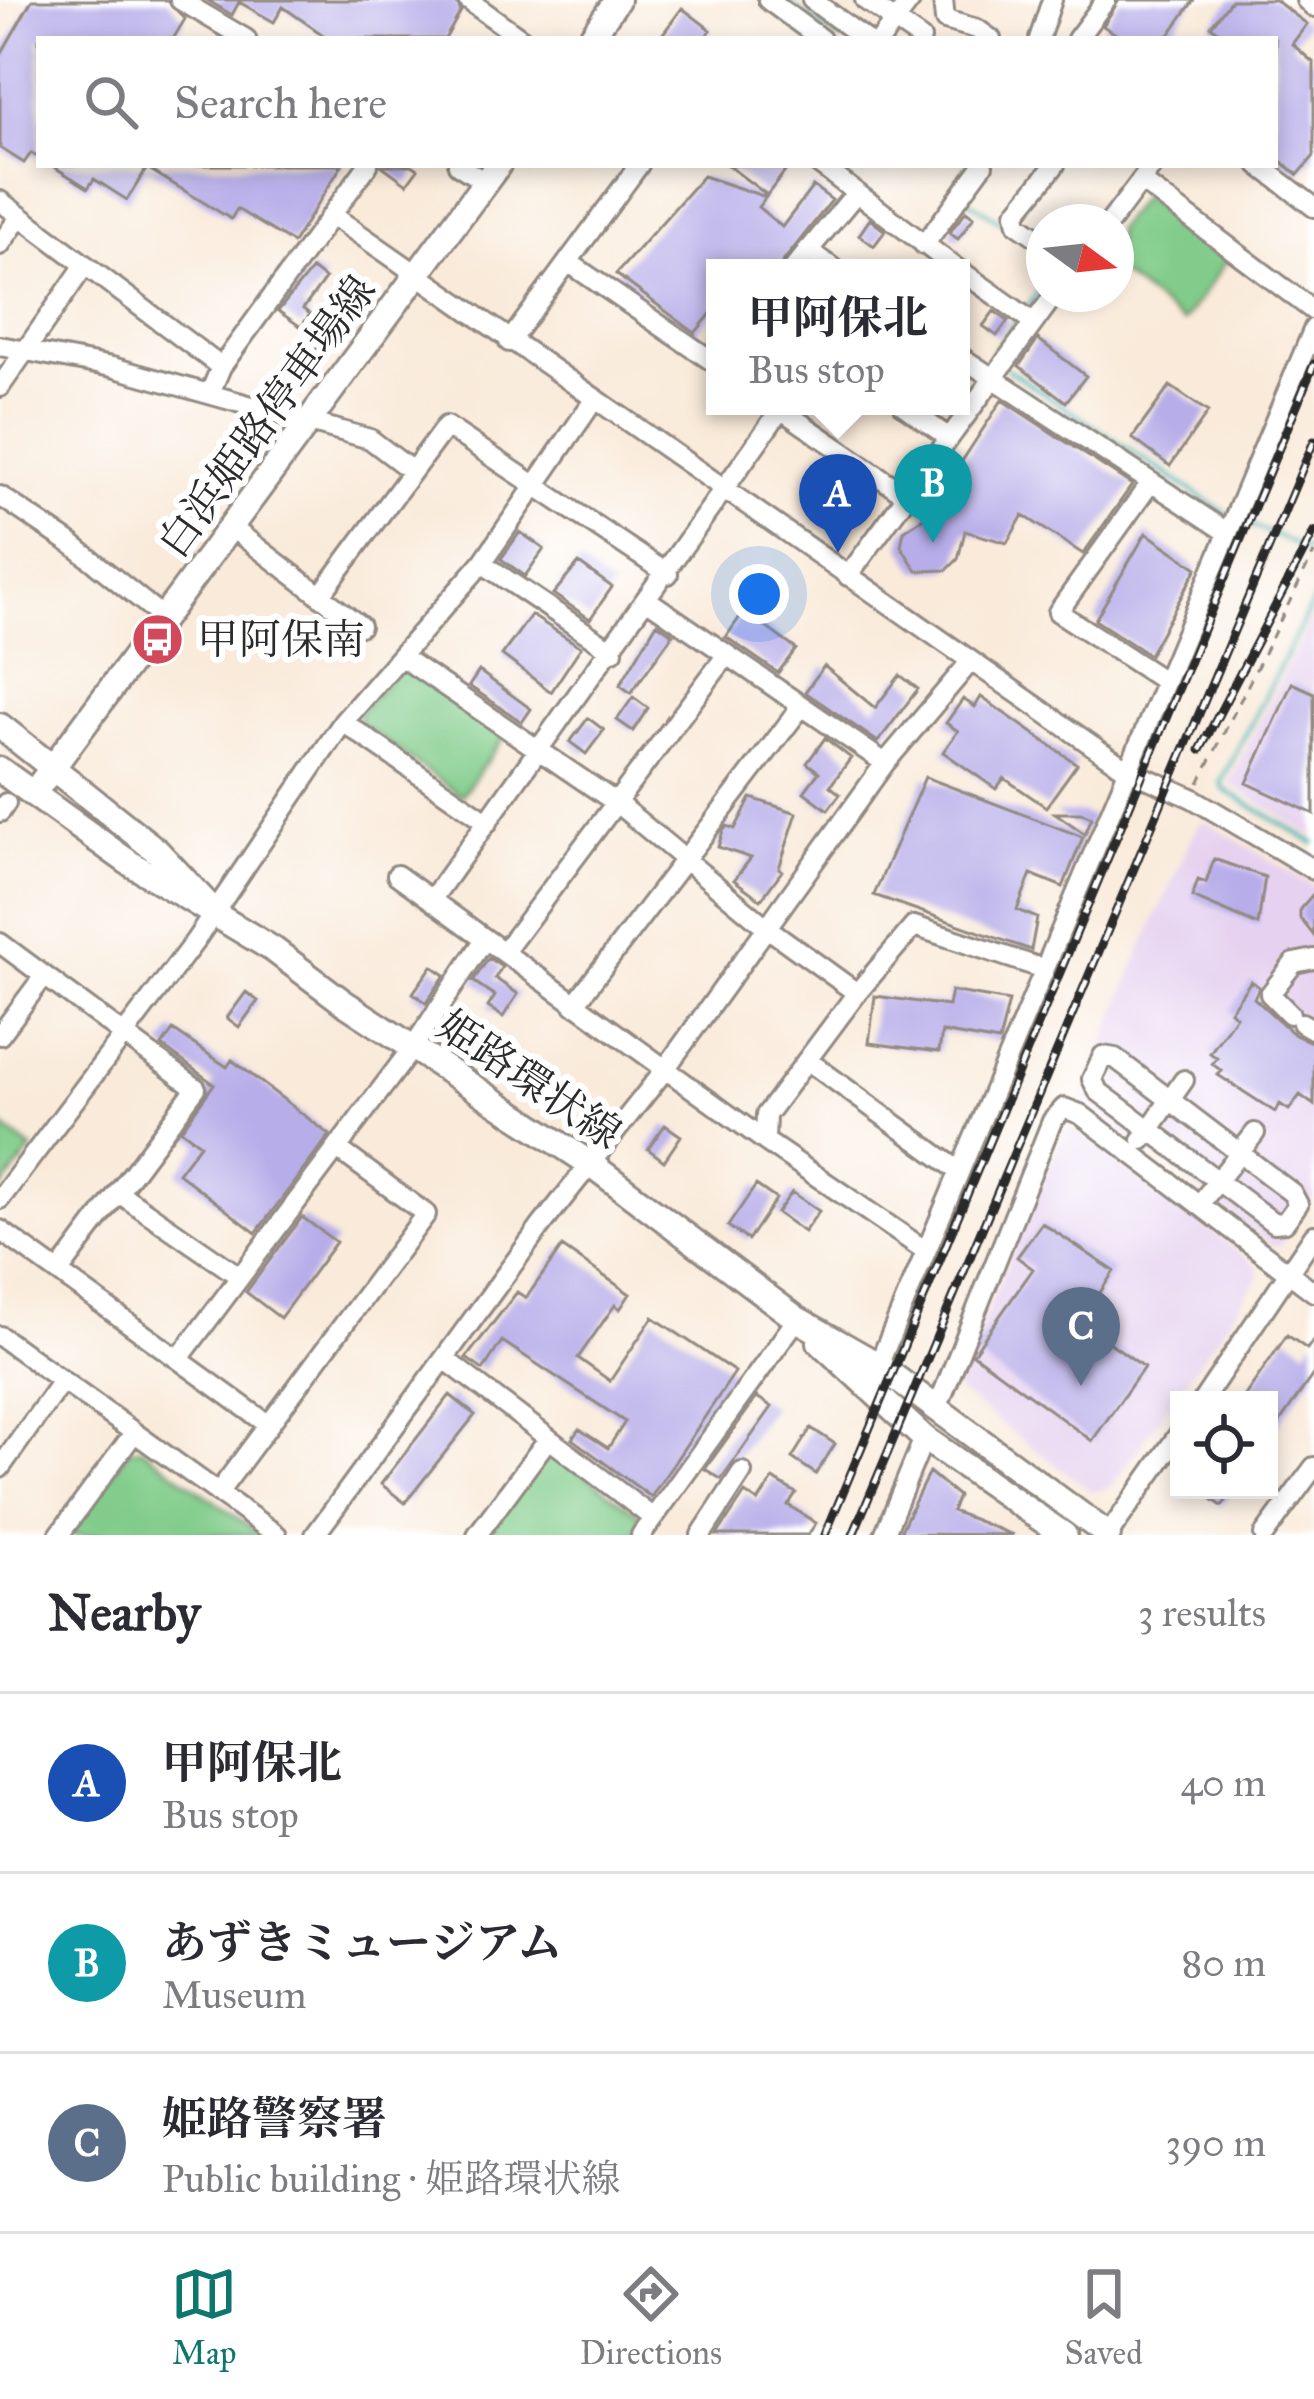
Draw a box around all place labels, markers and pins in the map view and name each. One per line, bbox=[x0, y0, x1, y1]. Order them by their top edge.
pin: B bbox=[894, 444, 972, 543]
pin: A bbox=[799, 454, 877, 553]
bus stop icon: 甲阿保南 bbox=[130, 611, 186, 667]
place label: 甲阿保南 bbox=[197, 614, 365, 666]
pin: C bbox=[1042, 1287, 1120, 1386]

